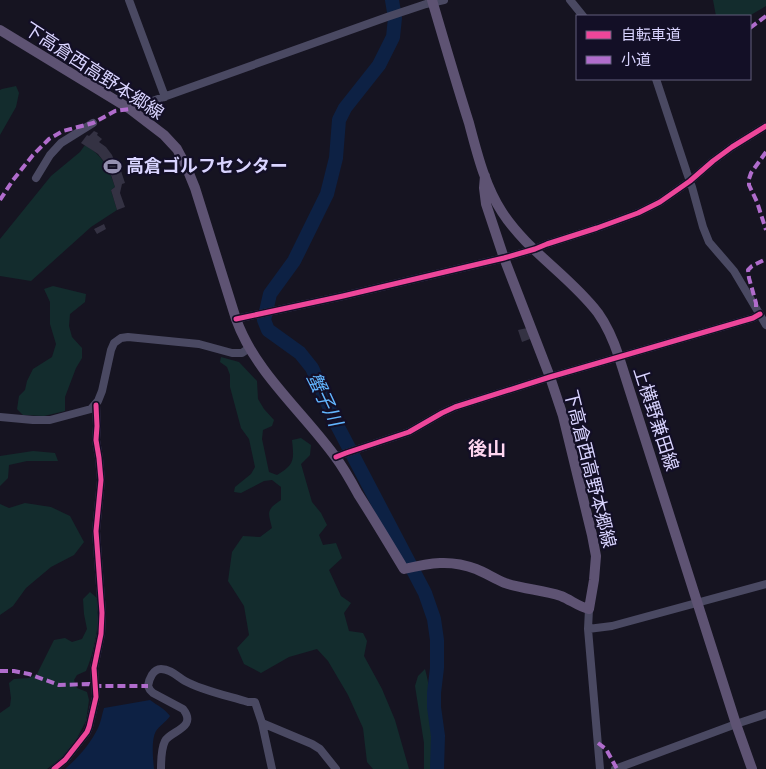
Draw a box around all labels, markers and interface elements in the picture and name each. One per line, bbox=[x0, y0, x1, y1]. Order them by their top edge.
legend bbox=[576, 15, 751, 80]
street label: 下高倉西高野本郷線 bbox=[21, 18, 168, 123]
text: 自転車道 bbox=[621, 26, 681, 43]
text: 小道 bbox=[621, 51, 651, 68]
place label: 高倉ゴルフセンター bbox=[126, 155, 288, 175]
sports icon: 高倉ゴルフセンター bbox=[102, 156, 122, 176]
street label: 上横野兼田線 bbox=[631, 364, 683, 473]
water label: 蟹子川 bbox=[303, 369, 348, 431]
street label: 下高倉西高野本郷線 bbox=[562, 388, 620, 550]
district label: 後山 bbox=[468, 437, 506, 459]

